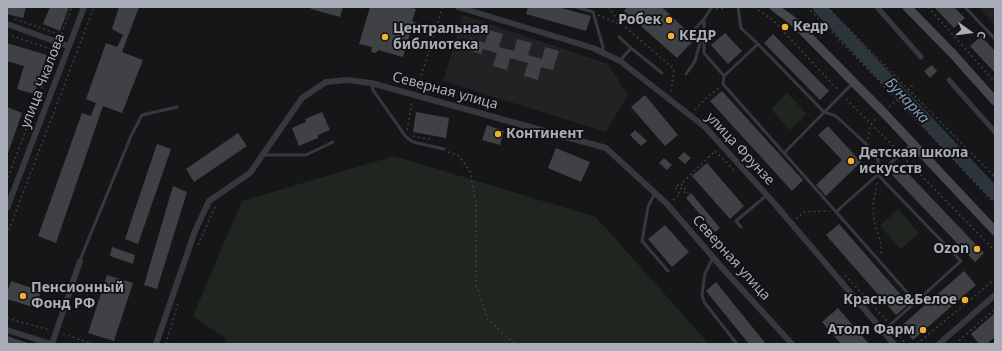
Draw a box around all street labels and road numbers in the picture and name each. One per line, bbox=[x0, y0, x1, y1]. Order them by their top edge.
street label: улица Чкалова bbox=[17, 31, 69, 131]
street label: Северная улица bbox=[390, 69, 500, 113]
street label: улица Фрунзе bbox=[702, 109, 778, 189]
street label: Северная улица bbox=[688, 212, 774, 304]

